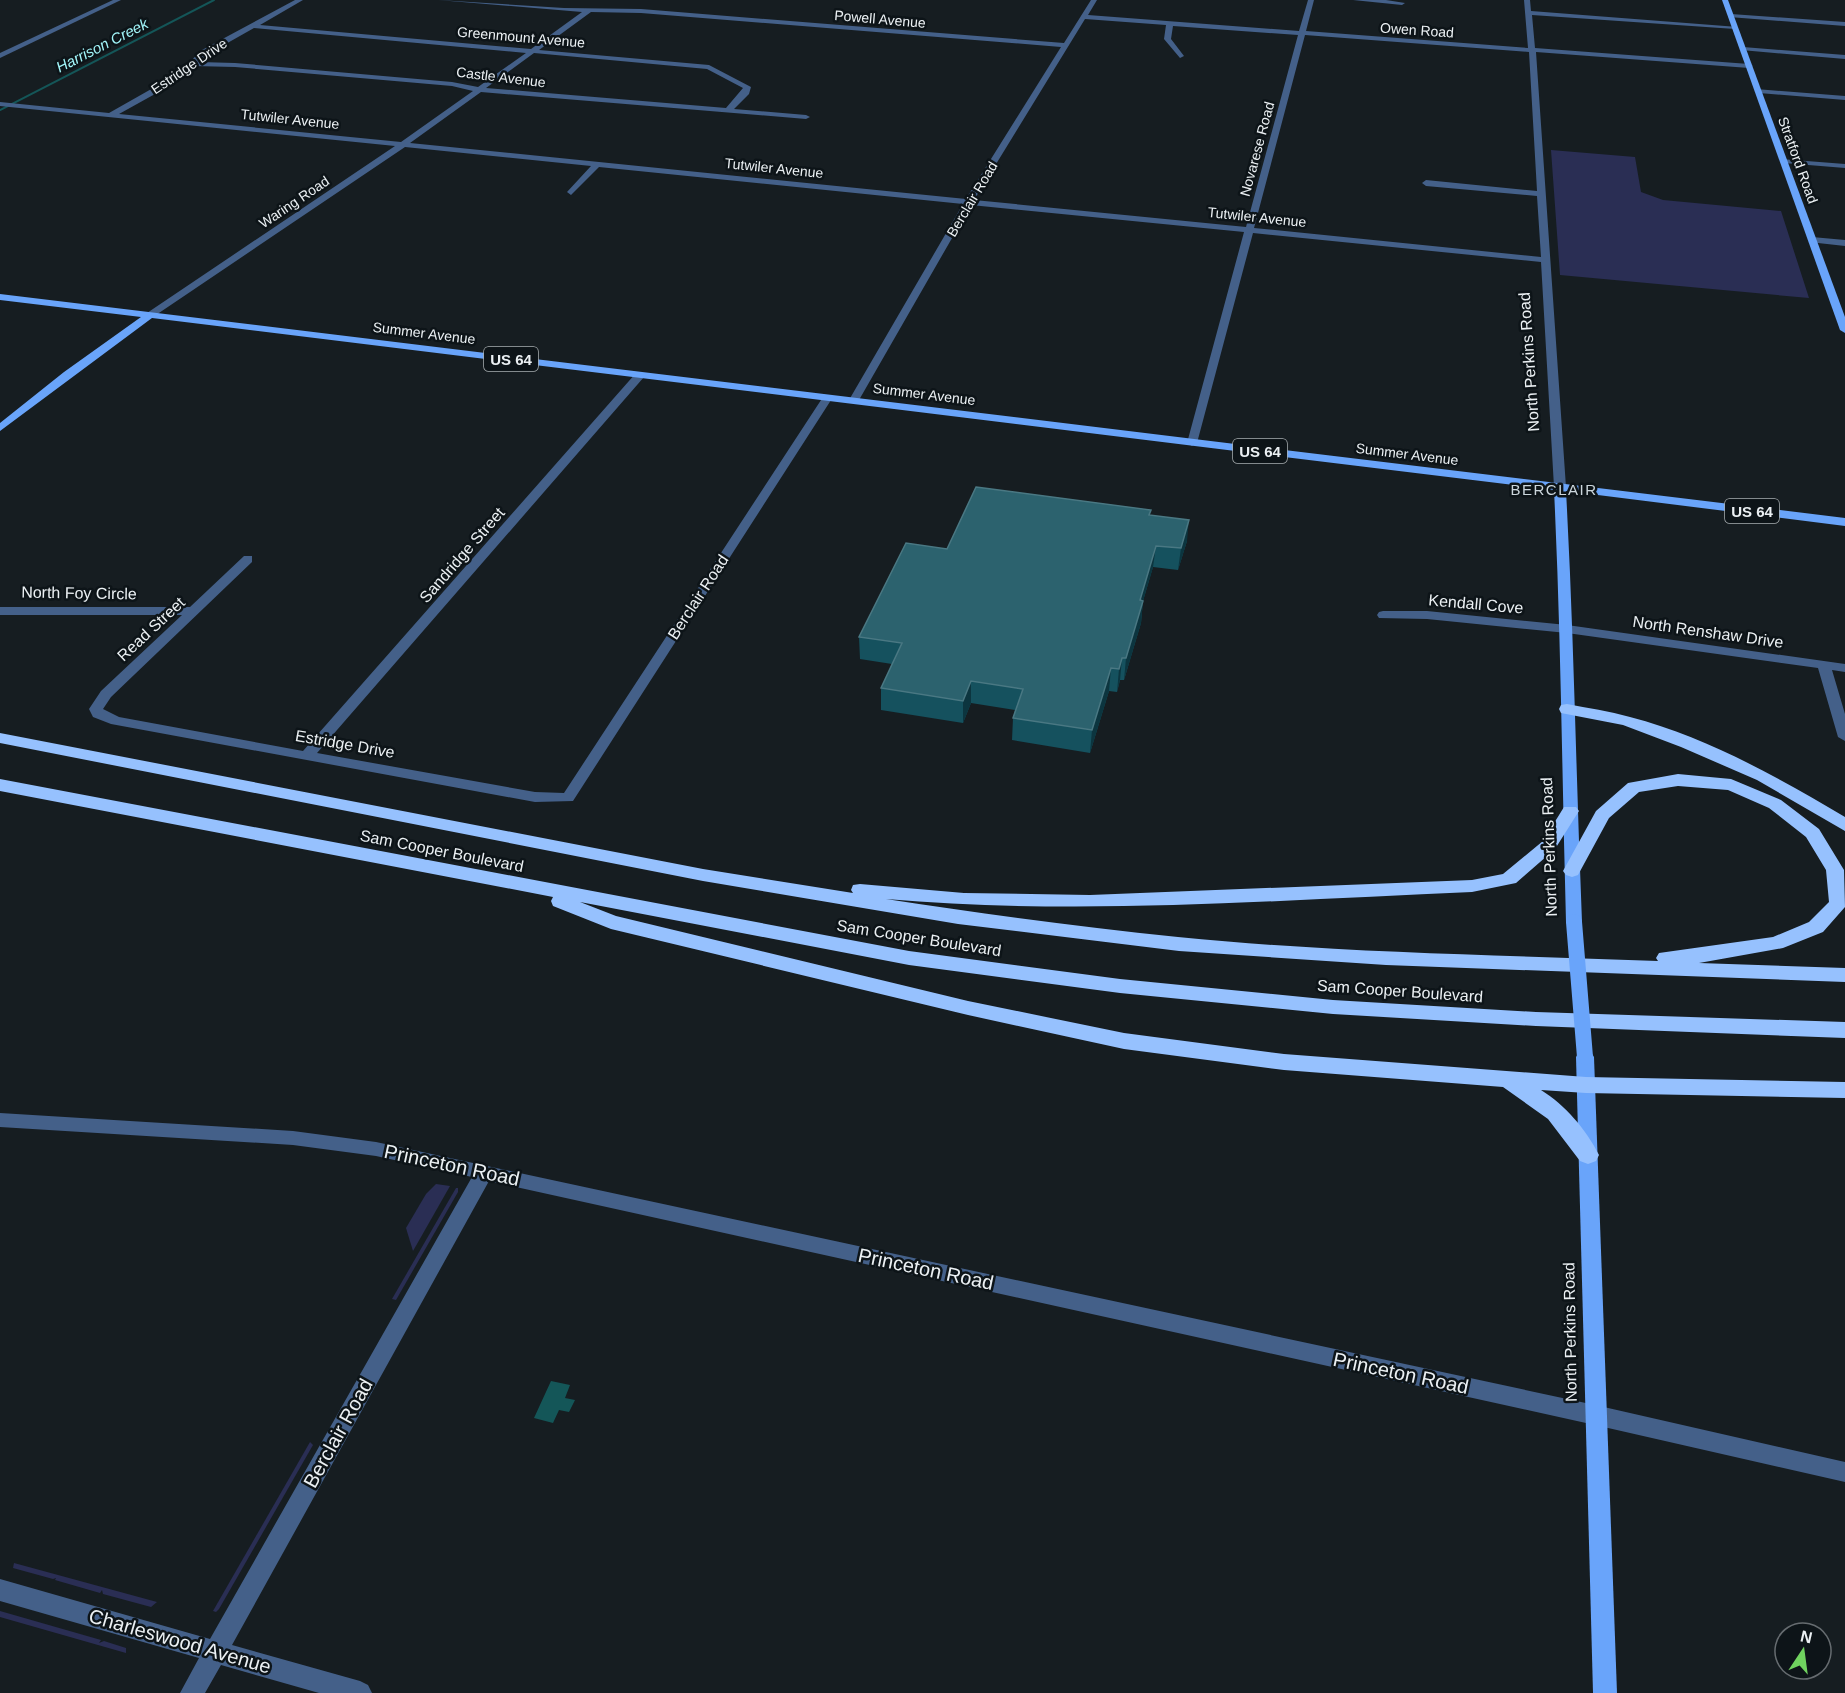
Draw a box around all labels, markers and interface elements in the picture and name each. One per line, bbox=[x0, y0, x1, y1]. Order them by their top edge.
street label: Powell Avenue bbox=[834, 7, 927, 31]
water label: Harrison Creek bbox=[53, 14, 152, 75]
street label: Owen Road bbox=[1380, 19, 1454, 41]
street label: Greenmount Avenue bbox=[456, 23, 586, 51]
street label: Estridge Drive bbox=[148, 35, 230, 97]
street label: Castle Avenue bbox=[455, 64, 547, 90]
street label: Novarese Road bbox=[1237, 100, 1277, 198]
street label: Tutwiler Avenue bbox=[240, 106, 340, 132]
street label: Stratford Road bbox=[1775, 114, 1821, 206]
street label: Tutwiler Avenue bbox=[724, 155, 824, 181]
street label: Berclair Road bbox=[943, 159, 1001, 239]
street label: Waring Road bbox=[256, 173, 332, 231]
street label: Tutwiler Avenue bbox=[1207, 204, 1307, 230]
street label: North Perkins Road bbox=[1516, 292, 1542, 432]
street label: Summer Avenue bbox=[372, 319, 476, 347]
road number: US 64 bbox=[484, 347, 538, 371]
street label: Summer Avenue bbox=[872, 380, 976, 408]
road number: US 64 bbox=[1233, 439, 1287, 463]
street label: Summer Avenue bbox=[1355, 440, 1459, 468]
district label: BERCLAIR bbox=[1510, 481, 1598, 498]
road number: US 64 bbox=[1725, 499, 1779, 523]
street label: Sandridge Street bbox=[416, 504, 508, 606]
street label: Berclair Road bbox=[664, 552, 732, 642]
street label: North Foy Circle bbox=[21, 583, 137, 603]
street label: Kendall Cove bbox=[1428, 591, 1524, 617]
street label: Read Street bbox=[114, 593, 188, 664]
street label: North Renshaw Drive bbox=[1632, 613, 1785, 651]
street label: Estridge Drive bbox=[294, 727, 396, 761]
street label: North Perkins Road bbox=[1538, 777, 1560, 917]
street label: Sam Cooper Boulevard bbox=[359, 827, 525, 875]
street label: Sam Cooper Boulevard bbox=[836, 917, 1002, 959]
street label: Sam Cooper Boulevard bbox=[1316, 977, 1484, 1005]
street label: Princeton Road bbox=[382, 1140, 522, 1190]
street label: Princeton Road bbox=[856, 1244, 996, 1294]
street label: North Perkins Road bbox=[1560, 1262, 1580, 1402]
street label: Princeton Road bbox=[1331, 1348, 1471, 1398]
street label: Berclair Road bbox=[299, 1375, 377, 1491]
street label: Charleswood Avenue bbox=[86, 1604, 274, 1678]
north arrow bbox=[1773, 1621, 1833, 1681]
text: N bbox=[1799, 1627, 1814, 1646]

